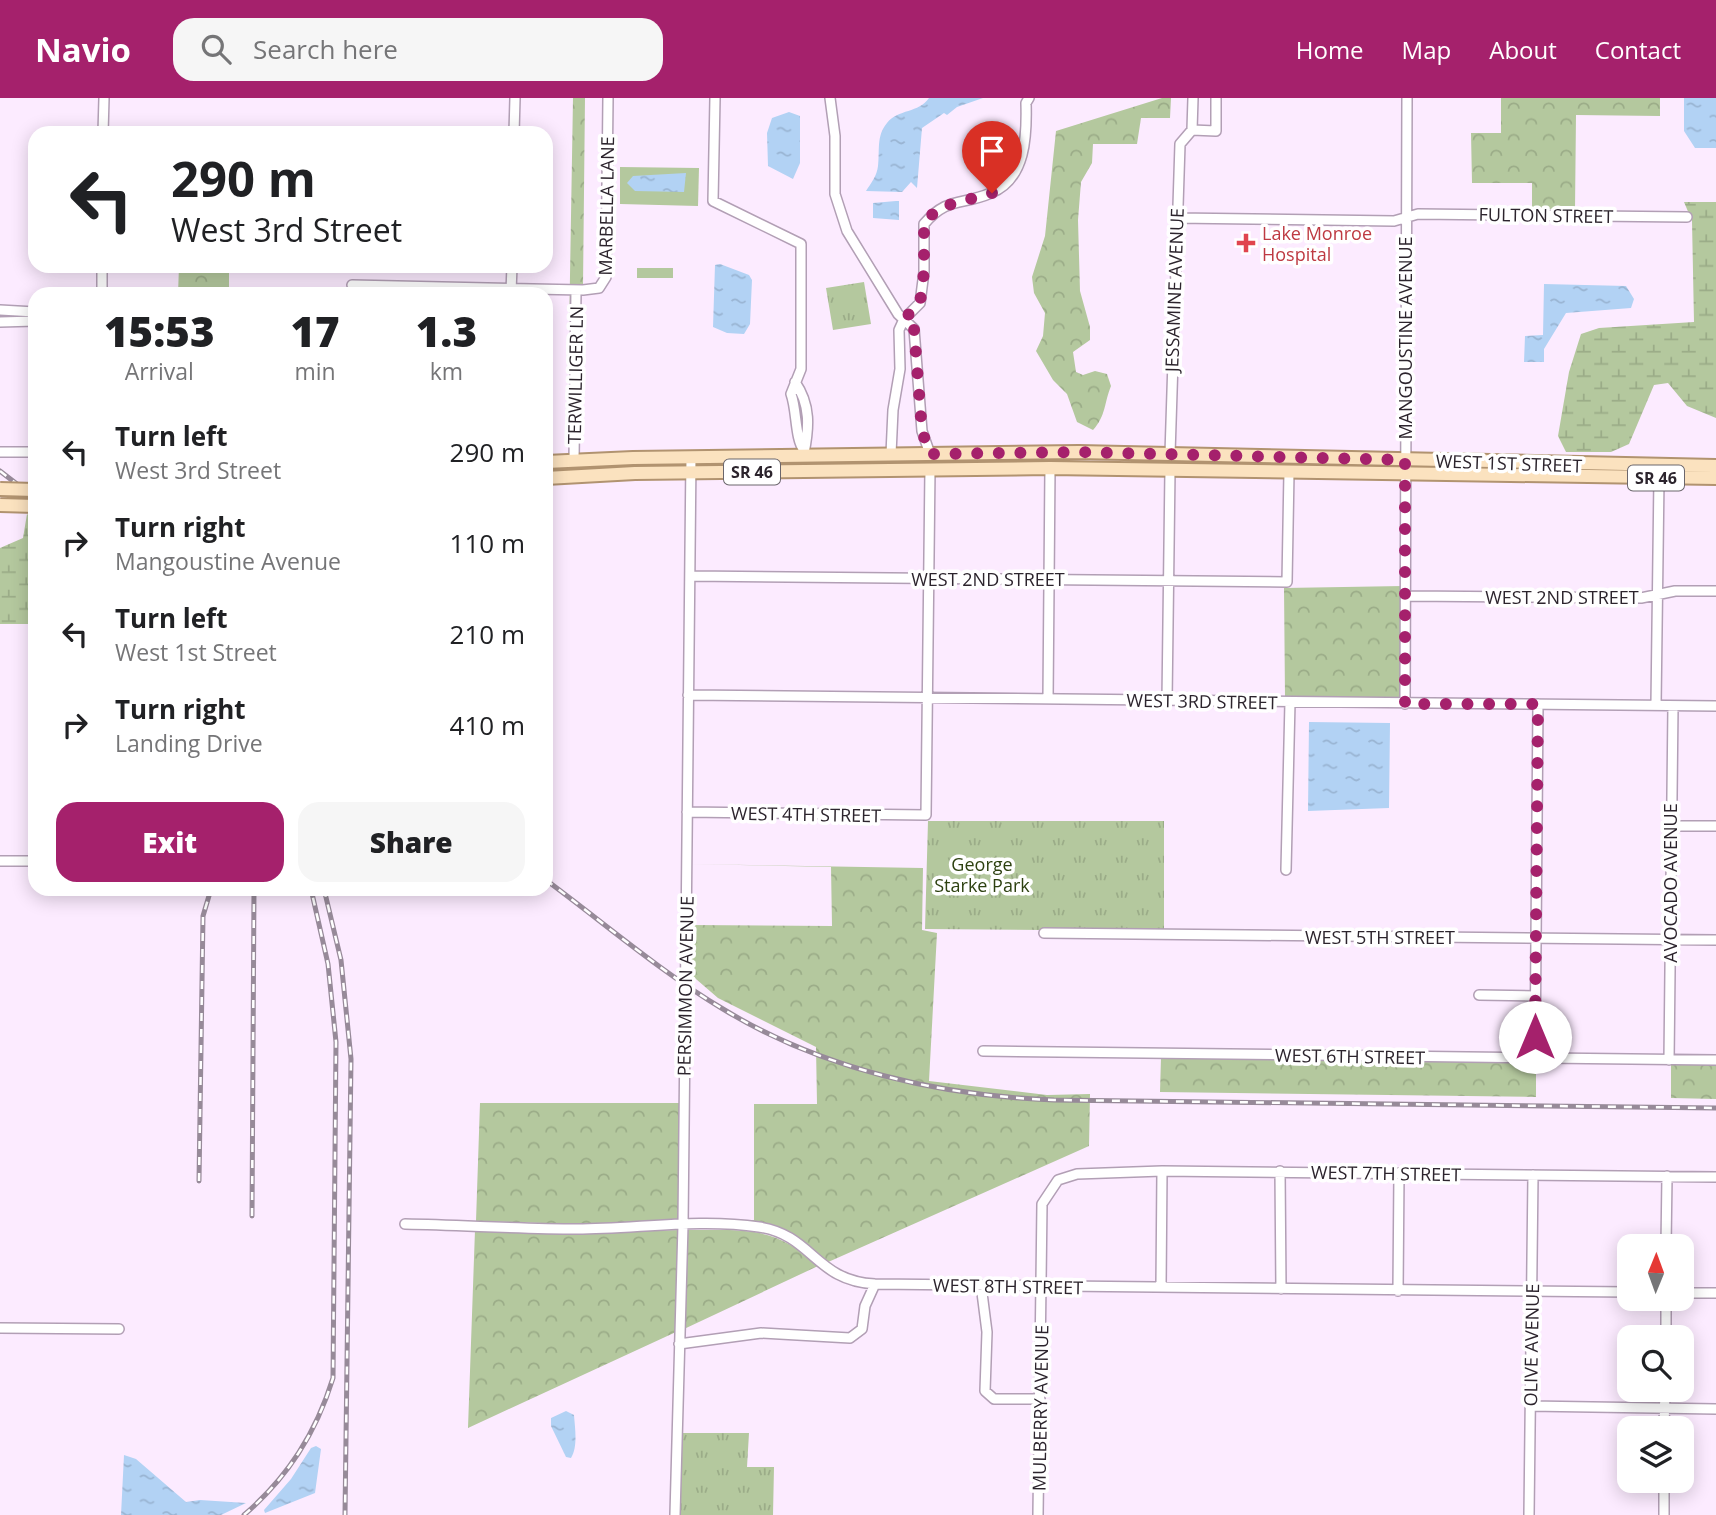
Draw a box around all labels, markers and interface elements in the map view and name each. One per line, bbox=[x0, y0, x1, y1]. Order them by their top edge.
search box bbox=[173, 18, 663, 81]
text: Navio bbox=[35, 27, 131, 72]
icon: search bbox=[197, 30, 235, 68]
text: Search here bbox=[253, 31, 398, 67]
text: Home bbox=[1296, 33, 1364, 66]
text: Map bbox=[1402, 33, 1451, 66]
text: About bbox=[1489, 33, 1557, 66]
text: Contact bbox=[1595, 33, 1681, 66]
pin bbox=[962, 121, 1022, 193]
icon: arrive bbox=[973, 132, 1011, 170]
street label: MARBELLA LANE bbox=[593, 136, 619, 276]
text: 290 m bbox=[171, 145, 316, 211]
icon: left bbox=[56, 154, 147, 245]
street label: FULTON STREET bbox=[1478, 202, 1614, 228]
text: West 3rd Street bbox=[171, 208, 402, 251]
street label: JESSAMINE AVENUE bbox=[1159, 208, 1189, 374]
place label: Lake Monroe Hospital bbox=[1262, 221, 1372, 266]
marker: Lake Monroe Hospital bbox=[1236, 233, 1256, 253]
street label: MANGOUSTINE AVENUE bbox=[1393, 236, 1417, 440]
text: 15:53 bbox=[104, 302, 215, 359]
text: 17 bbox=[290, 302, 340, 359]
text: 1.3 bbox=[416, 302, 477, 359]
street label: TERWILLIGER LN bbox=[562, 306, 588, 444]
text: Arrival bbox=[125, 355, 194, 387]
text: min bbox=[294, 355, 336, 387]
text: km bbox=[430, 355, 463, 387]
text: Turn left bbox=[115, 418, 227, 454]
icon: left bbox=[56, 433, 94, 471]
text: 290 m bbox=[450, 434, 525, 470]
street label: WEST 1ST STREET bbox=[1435, 448, 1583, 478]
text: West 3rd Street bbox=[115, 454, 281, 486]
road number: SR 46 bbox=[724, 460, 780, 484]
road number: SR 46 bbox=[1628, 466, 1684, 490]
text: Turn right bbox=[115, 509, 246, 545]
icon: right bbox=[56, 524, 94, 562]
text: 110 m bbox=[450, 525, 525, 561]
text: Mangoustine Avenue bbox=[115, 545, 341, 577]
street label: WEST 2ND STREET bbox=[911, 567, 1065, 591]
street label: WEST 2ND STREET bbox=[1485, 585, 1639, 609]
text: Turn left bbox=[115, 600, 227, 636]
icon: left bbox=[56, 615, 94, 653]
text: 210 m bbox=[450, 616, 525, 652]
text: West 1st Street bbox=[115, 636, 277, 668]
street label: WEST 3RD STREET bbox=[1126, 688, 1278, 714]
text: Turn right bbox=[115, 691, 246, 727]
icon: right bbox=[56, 706, 94, 744]
text: 410 m bbox=[450, 707, 525, 743]
text: Landing Drive bbox=[115, 727, 263, 759]
street label: WEST 4TH STREET bbox=[731, 801, 881, 827]
button: Exit bbox=[56, 802, 284, 882]
button: Share bbox=[298, 802, 525, 882]
street label: AVOCADO AVENUE bbox=[1658, 803, 1682, 963]
park label: George Starke Park bbox=[934, 852, 1030, 897]
street label: PERSIMMON AVENUE bbox=[671, 896, 699, 1076]
street label: WEST 5TH STREET bbox=[1305, 925, 1455, 949]
position arrow bbox=[1498, 1000, 1572, 1074]
street label: WEST 6TH STREET bbox=[1275, 1043, 1425, 1069]
street label: WEST 7TH STREET bbox=[1311, 1160, 1461, 1186]
north arrow bbox=[1617, 1234, 1694, 1311]
map controls bbox=[1617, 1234, 1694, 1493]
street label: WEST 8TH STREET bbox=[933, 1273, 1083, 1299]
street label: OLIVE AVENUE bbox=[1518, 1283, 1544, 1407]
street label: MULBERRY AVENUE bbox=[1027, 1325, 1053, 1491]
button: search bbox=[1617, 1325, 1694, 1402]
button: layers bbox=[1617, 1416, 1694, 1493]

